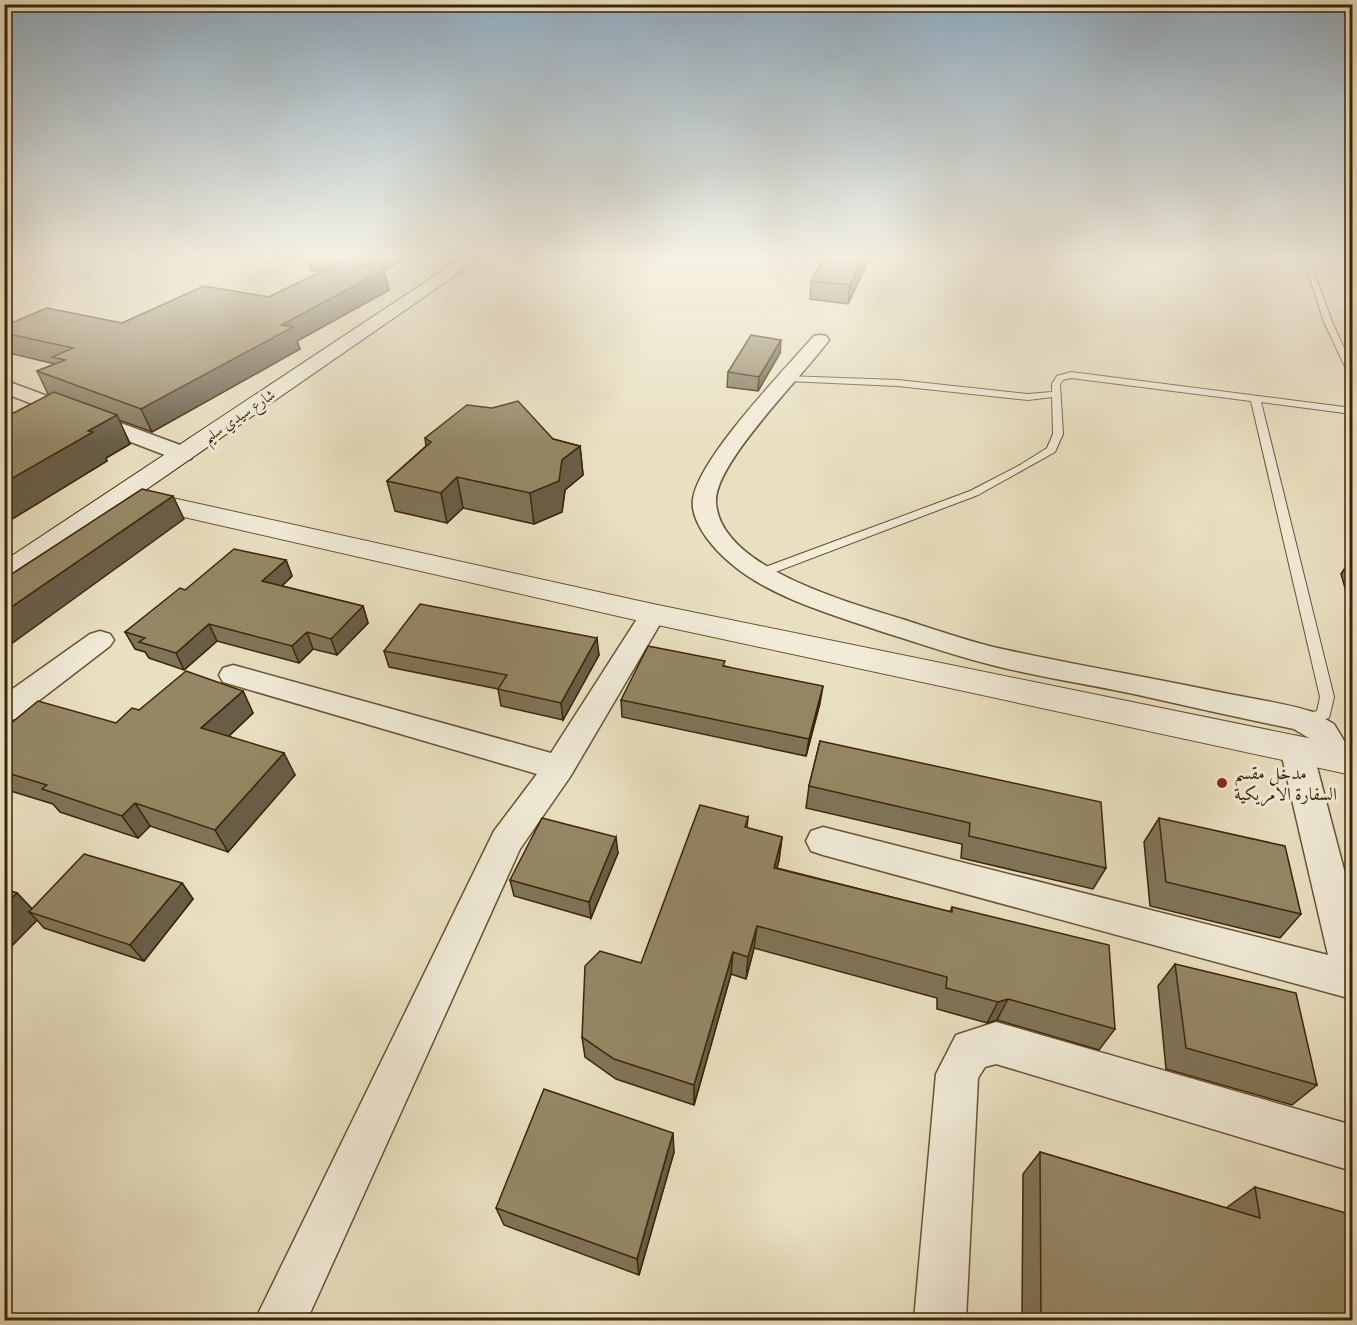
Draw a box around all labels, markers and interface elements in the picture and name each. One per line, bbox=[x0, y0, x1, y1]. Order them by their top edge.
street label: شارع سيدي سليم bbox=[200, 385, 282, 452]
place label: مدخل مقسم السفارة الامريكية bbox=[1234, 762, 1337, 807]
marker: مدخل مقسم السفارة الامريكية bbox=[1215, 776, 1229, 790]

